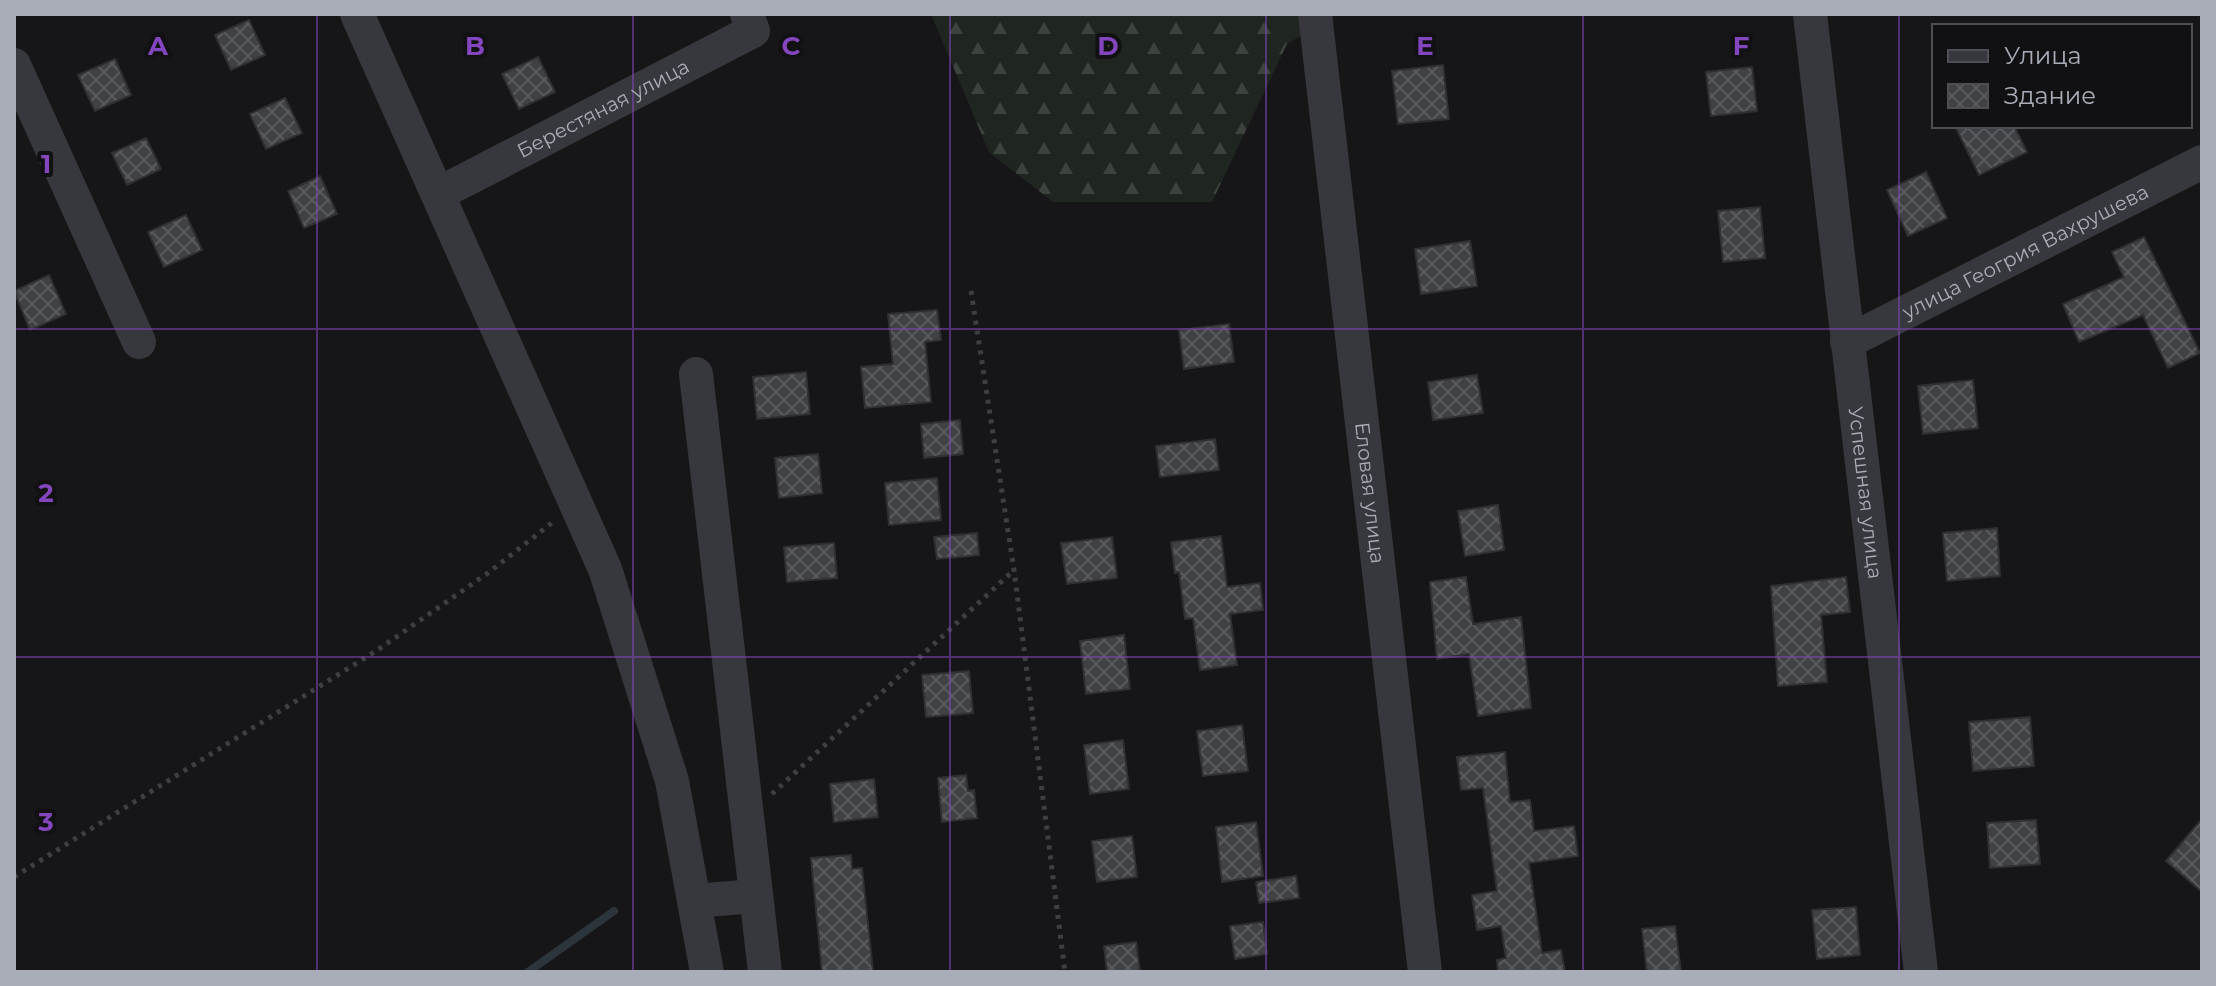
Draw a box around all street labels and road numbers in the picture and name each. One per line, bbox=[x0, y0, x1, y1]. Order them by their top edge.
street label: Берестяная улица bbox=[513, 54, 693, 163]
street label: улица Геогрия Вахрушева bbox=[1897, 179, 2152, 324]
street label: Успешная улица bbox=[1844, 405, 1887, 580]
street label: Еловая улица bbox=[1350, 421, 1390, 565]

